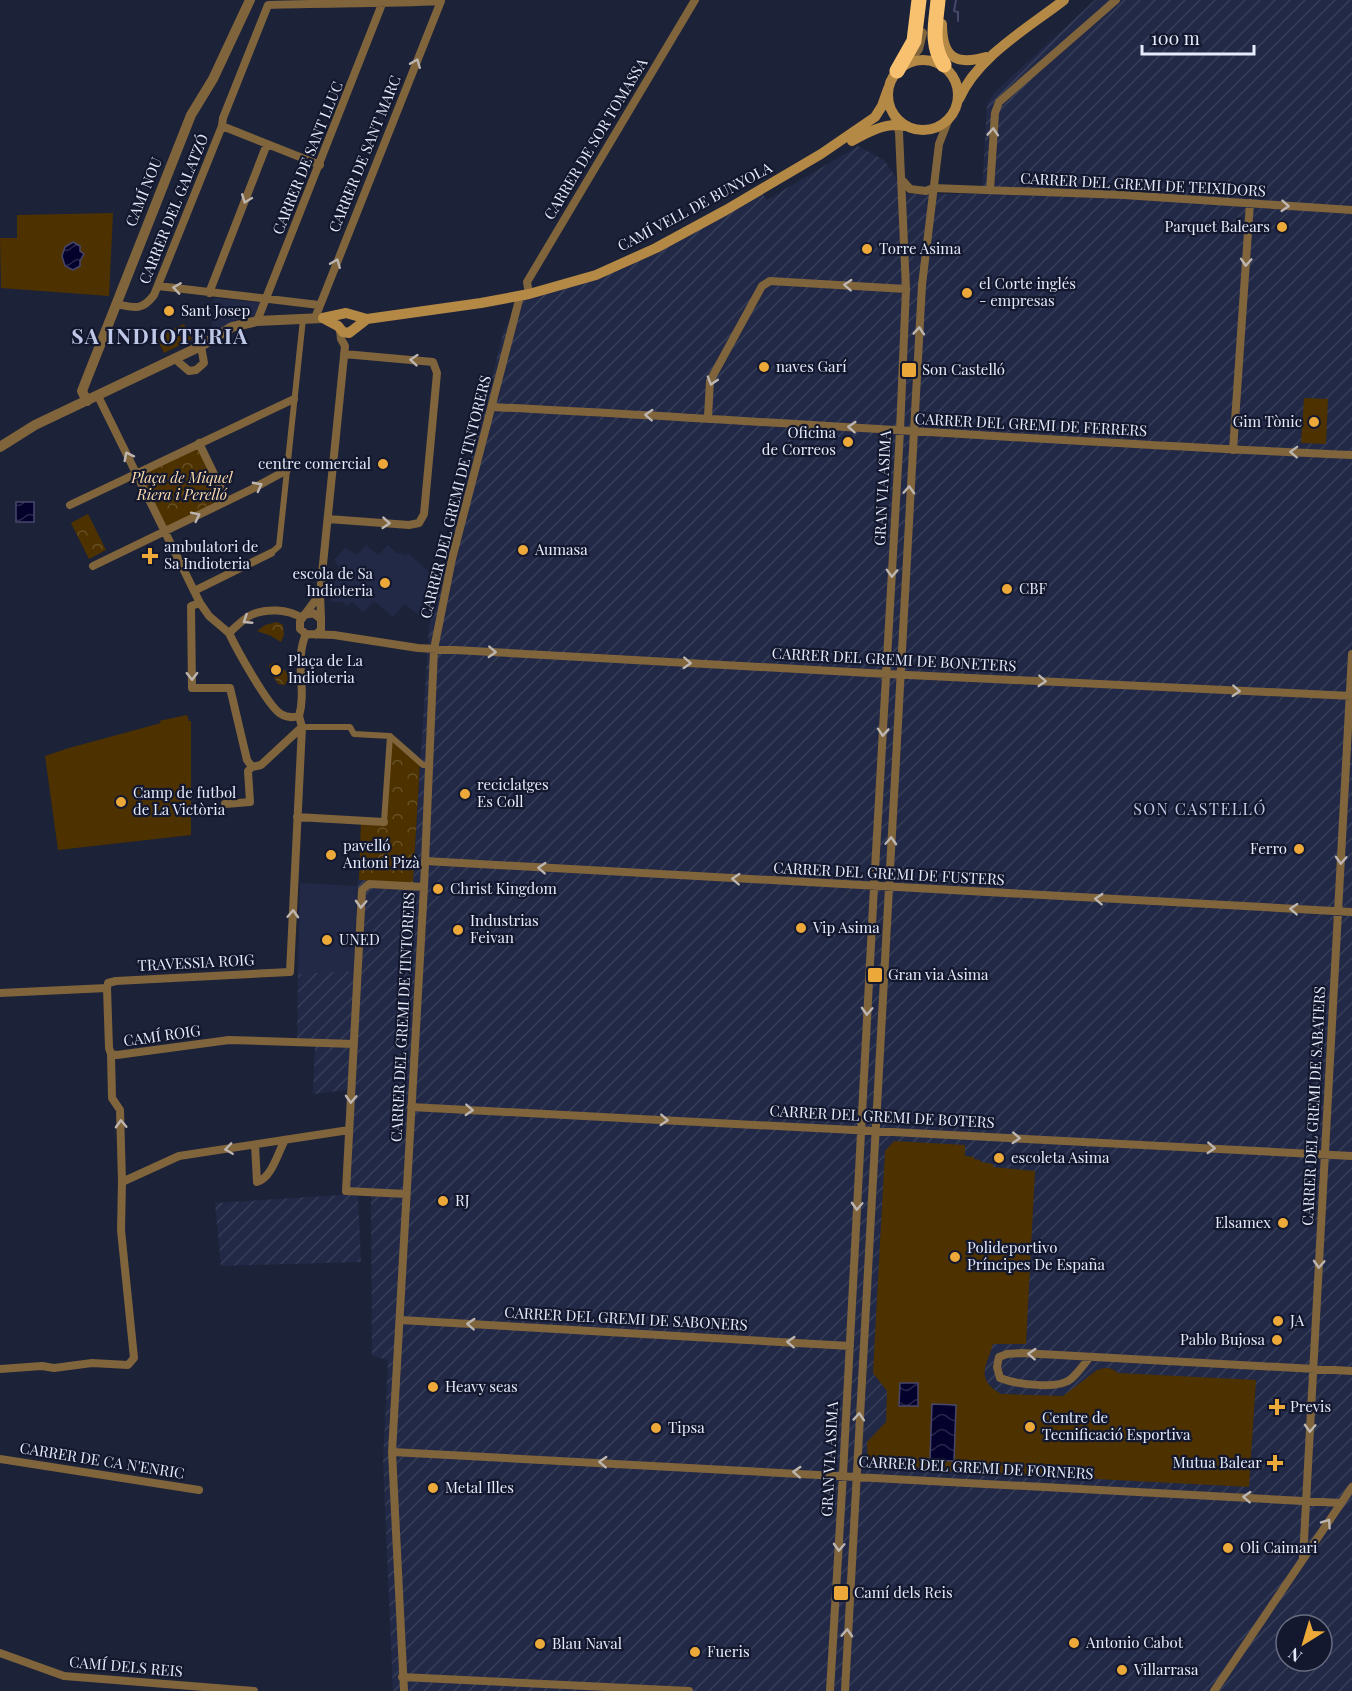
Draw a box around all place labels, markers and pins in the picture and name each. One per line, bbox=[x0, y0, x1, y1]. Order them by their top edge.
place label: Parquet Balears bbox=[1165, 216, 1270, 236]
marker: Parquet Balears bbox=[1275, 220, 1289, 234]
place label: Torre Asima bbox=[879, 238, 962, 258]
marker: Torre Asima bbox=[860, 242, 874, 256]
place label: el Corte inglés - empresas bbox=[979, 273, 1076, 310]
marker: el Corte inglés - empresas bbox=[960, 286, 974, 300]
place label: Sant Josep bbox=[181, 300, 250, 320]
marker: Sant Josep bbox=[162, 304, 176, 318]
place label: naves Garí bbox=[776, 356, 847, 376]
place label: Son Castelló bbox=[922, 359, 1005, 379]
marker: naves Garí bbox=[757, 360, 771, 374]
marker: Son Castelló bbox=[900, 361, 918, 379]
place label: Gim Tònic bbox=[1233, 411, 1302, 431]
marker: Gim Tònic bbox=[1307, 415, 1321, 429]
place label: Oficina de Correos bbox=[762, 422, 837, 459]
marker: Oficina de Correos bbox=[841, 435, 855, 449]
place label: centre comercial bbox=[258, 453, 371, 473]
marker: centre comercial bbox=[376, 457, 390, 471]
place label: ambulatori de Sa Indioteria bbox=[164, 536, 258, 573]
place label: Aumasa bbox=[534, 539, 588, 559]
marker: Aumasa bbox=[516, 543, 530, 557]
marker: ambulatori de Sa Indioteria bbox=[141, 547, 159, 565]
place label: escola de Sa Indioteria bbox=[292, 563, 374, 600]
marker: escola de Sa Indioteria bbox=[378, 576, 392, 590]
place label: CBF bbox=[1019, 578, 1048, 598]
marker: CBF bbox=[1000, 582, 1014, 596]
place label: Plaça de La Indioteria bbox=[288, 650, 364, 687]
marker: Plaça de La Indioteria bbox=[269, 663, 283, 677]
place label: reciclatges Es Coll bbox=[477, 774, 549, 811]
place label: Camp de futbol de La Victòria bbox=[133, 782, 236, 819]
marker: reciclatges Es Coll bbox=[458, 787, 472, 801]
marker: Camp de futbol de La Victòria bbox=[114, 795, 128, 809]
place label: pavelló Antoni Pizà bbox=[342, 835, 420, 872]
place label: Ferro bbox=[1250, 838, 1287, 858]
marker: Ferro bbox=[1292, 842, 1306, 856]
marker: pavelló Antoni Pizà bbox=[324, 848, 338, 862]
place label: Christ Kingdom bbox=[450, 878, 557, 898]
marker: Christ Kingdom bbox=[431, 882, 445, 896]
place label: Industrias Feivan bbox=[470, 910, 539, 947]
place label: Vip Asima bbox=[812, 917, 880, 937]
marker: Vip Asima bbox=[794, 921, 808, 935]
marker: Industrias Feivan bbox=[451, 923, 465, 937]
place label: UNED bbox=[339, 929, 380, 949]
marker: UNED bbox=[320, 933, 334, 947]
place label: Gran via Asima bbox=[888, 964, 989, 984]
marker: Gran via Asima bbox=[866, 966, 884, 984]
place label: escoleta Asima bbox=[1011, 1147, 1110, 1167]
marker: escoleta Asima bbox=[992, 1151, 1006, 1165]
place label: RJ bbox=[455, 1190, 470, 1210]
marker: RJ bbox=[436, 1194, 450, 1208]
place label: Elsamex bbox=[1215, 1212, 1271, 1232]
marker: Elsamex bbox=[1276, 1216, 1290, 1230]
place label: Polideportivo Príncipes De España bbox=[967, 1237, 1105, 1274]
marker: Polideportivo Príncipes De España bbox=[948, 1250, 962, 1264]
place label: JA bbox=[1289, 1310, 1305, 1330]
marker: JA bbox=[1271, 1314, 1285, 1328]
place label: Pablo Bujosa bbox=[1180, 1329, 1266, 1349]
marker: Pablo Bujosa bbox=[1270, 1333, 1284, 1347]
place label: Heavy seas bbox=[445, 1376, 518, 1396]
marker: Heavy seas bbox=[426, 1380, 440, 1394]
place label: Previs bbox=[1290, 1396, 1331, 1416]
marker: Previs bbox=[1268, 1398, 1286, 1416]
place label: Centre de Tecnificació Esportiva bbox=[1042, 1407, 1191, 1444]
place label: Tipsa bbox=[668, 1417, 705, 1437]
marker: Centre de Tecnificació Esportiva bbox=[1023, 1420, 1037, 1434]
marker: Tipsa bbox=[649, 1421, 663, 1435]
place label: Mutua Balear bbox=[1173, 1452, 1262, 1472]
marker: Mutua Balear bbox=[1266, 1454, 1284, 1472]
place label: Metal Illes bbox=[445, 1477, 514, 1497]
marker: Metal Illes bbox=[426, 1481, 440, 1495]
place label: Oli Caimari bbox=[1240, 1537, 1318, 1557]
marker: Oli Caimari bbox=[1221, 1541, 1235, 1555]
place label: Camí dels Reis bbox=[854, 1582, 953, 1602]
marker: Camí dels Reis bbox=[832, 1584, 850, 1602]
place label: Antonio Cabot bbox=[1085, 1632, 1184, 1652]
place label: Blau Naval bbox=[552, 1633, 622, 1653]
marker: Antonio Cabot bbox=[1067, 1636, 1081, 1650]
marker: Blau Naval bbox=[533, 1637, 547, 1651]
place label: Fueris bbox=[707, 1641, 750, 1661]
marker: Fueris bbox=[688, 1645, 702, 1659]
place label: Villarrasa bbox=[1133, 1659, 1199, 1679]
marker: Villarrasa bbox=[1115, 1663, 1129, 1677]

